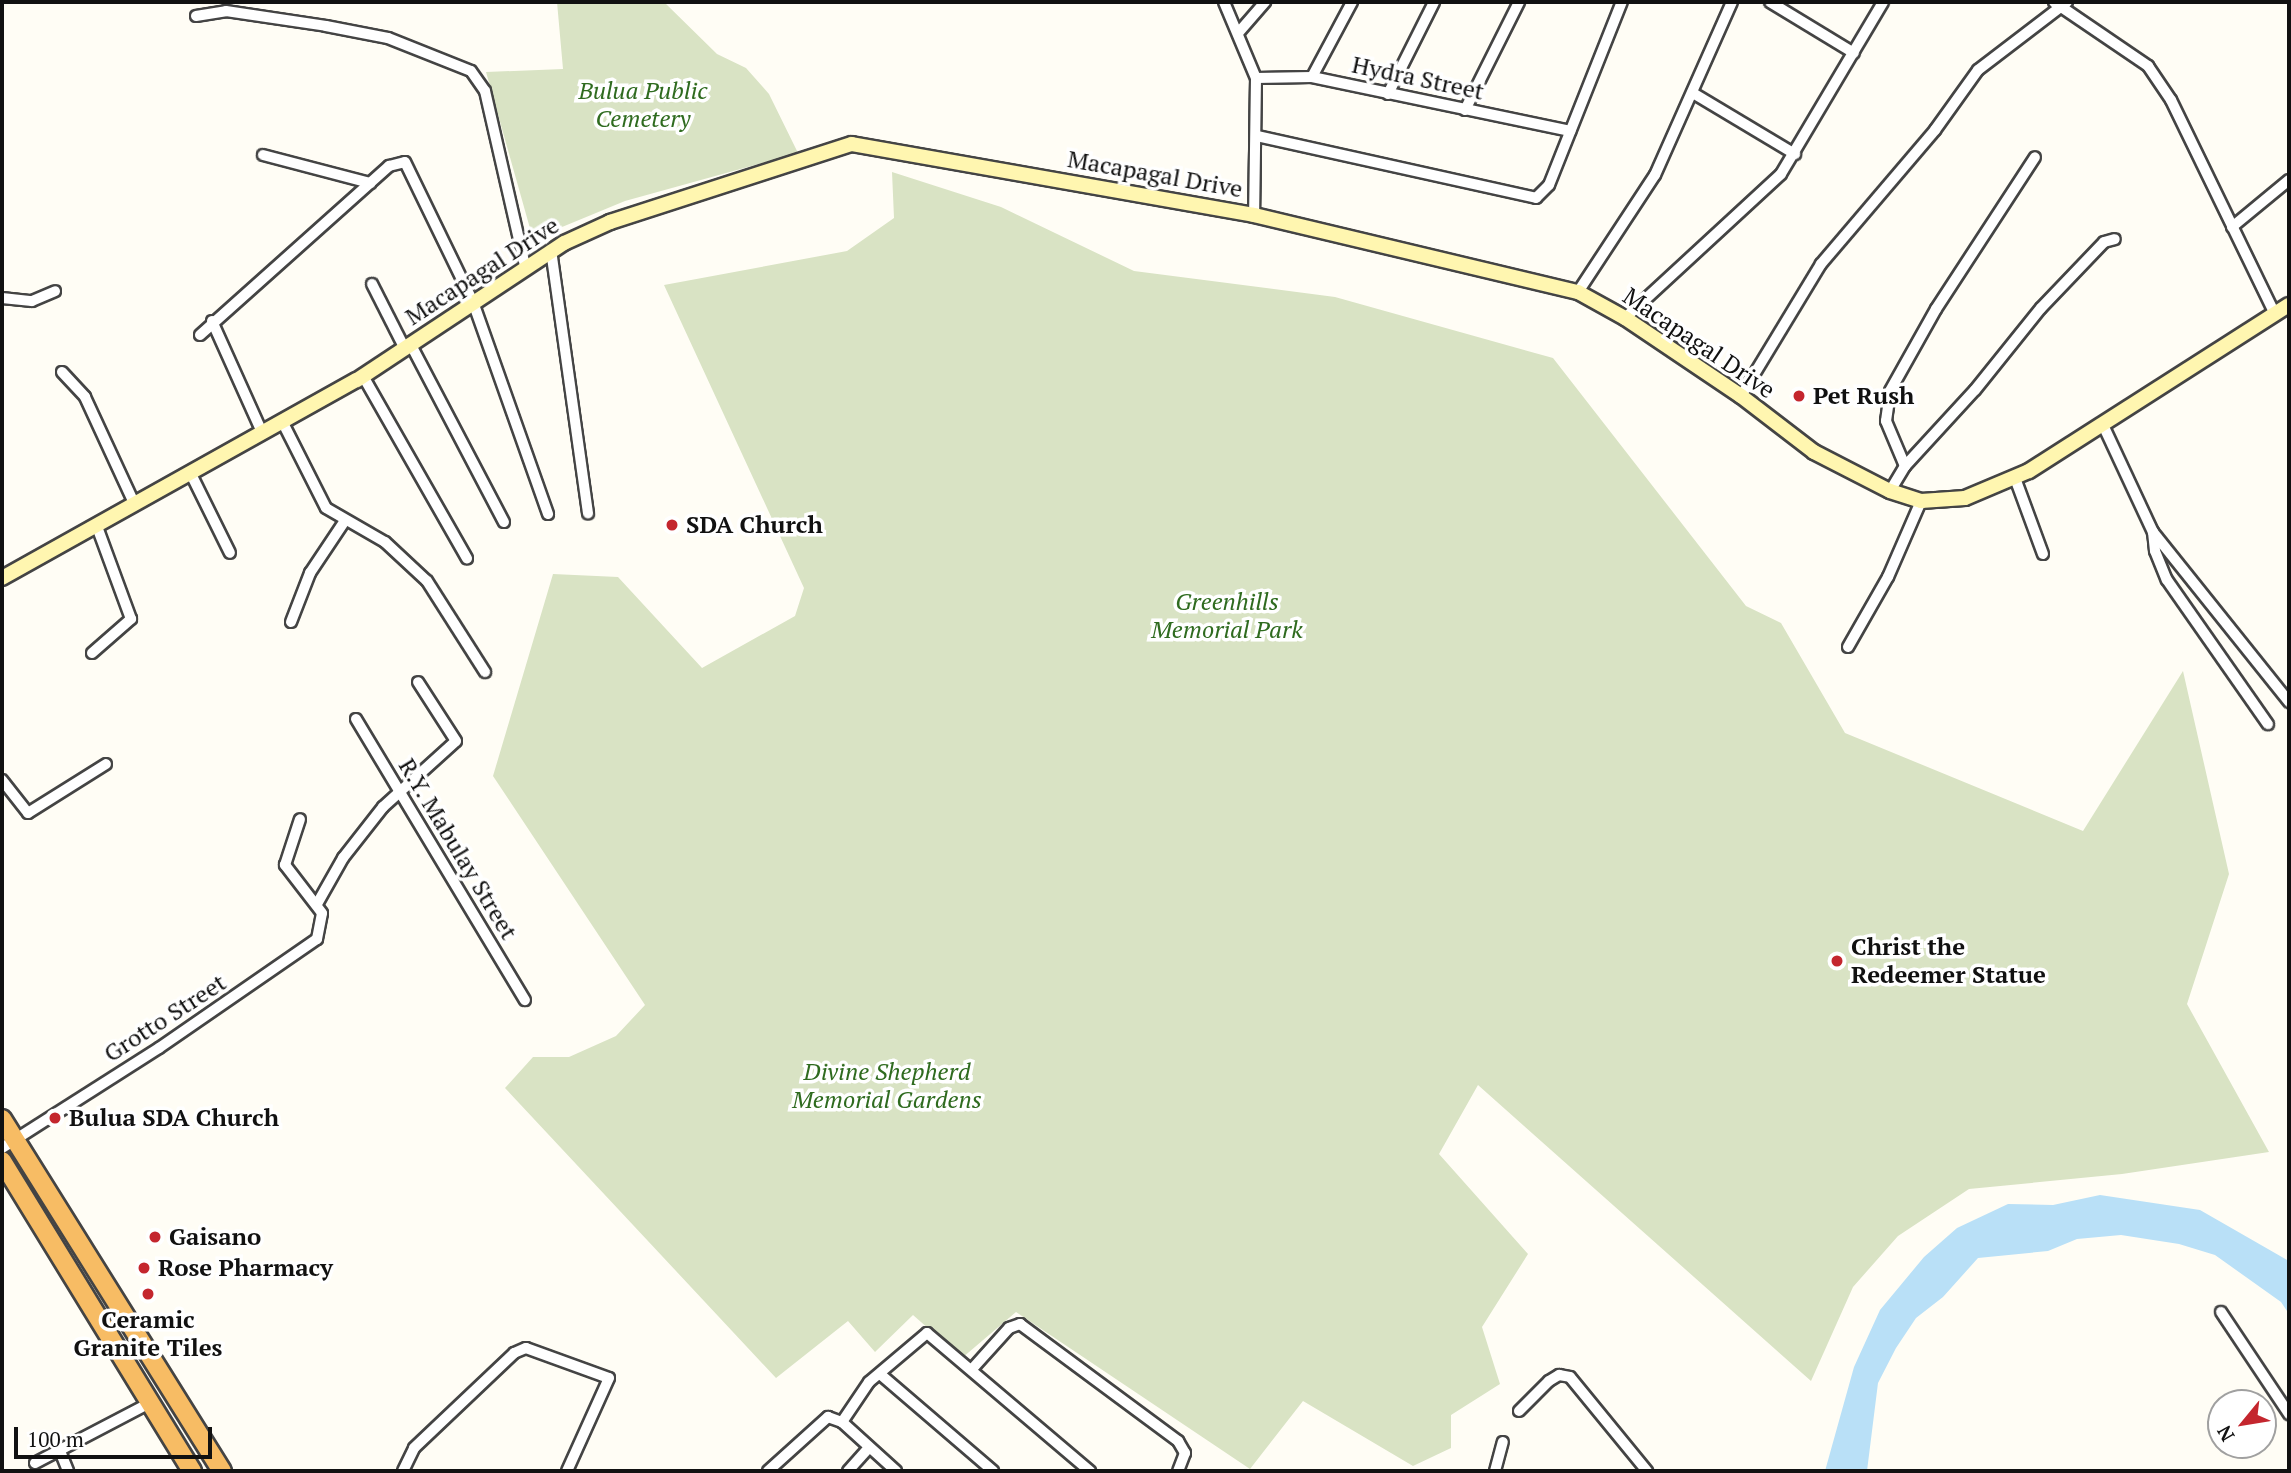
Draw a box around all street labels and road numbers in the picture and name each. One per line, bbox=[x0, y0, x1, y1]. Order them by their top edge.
street label: Hydra Street bbox=[1349, 50, 1487, 106]
street label: Macapagal Drive bbox=[1065, 144, 1245, 204]
street label: Macapagal Drive bbox=[400, 211, 564, 331]
street label: Macapagal Drive bbox=[1618, 282, 1780, 404]
street label: R.Y. Mabulay Street bbox=[392, 753, 524, 945]
street label: Grotto Street bbox=[99, 968, 231, 1068]

